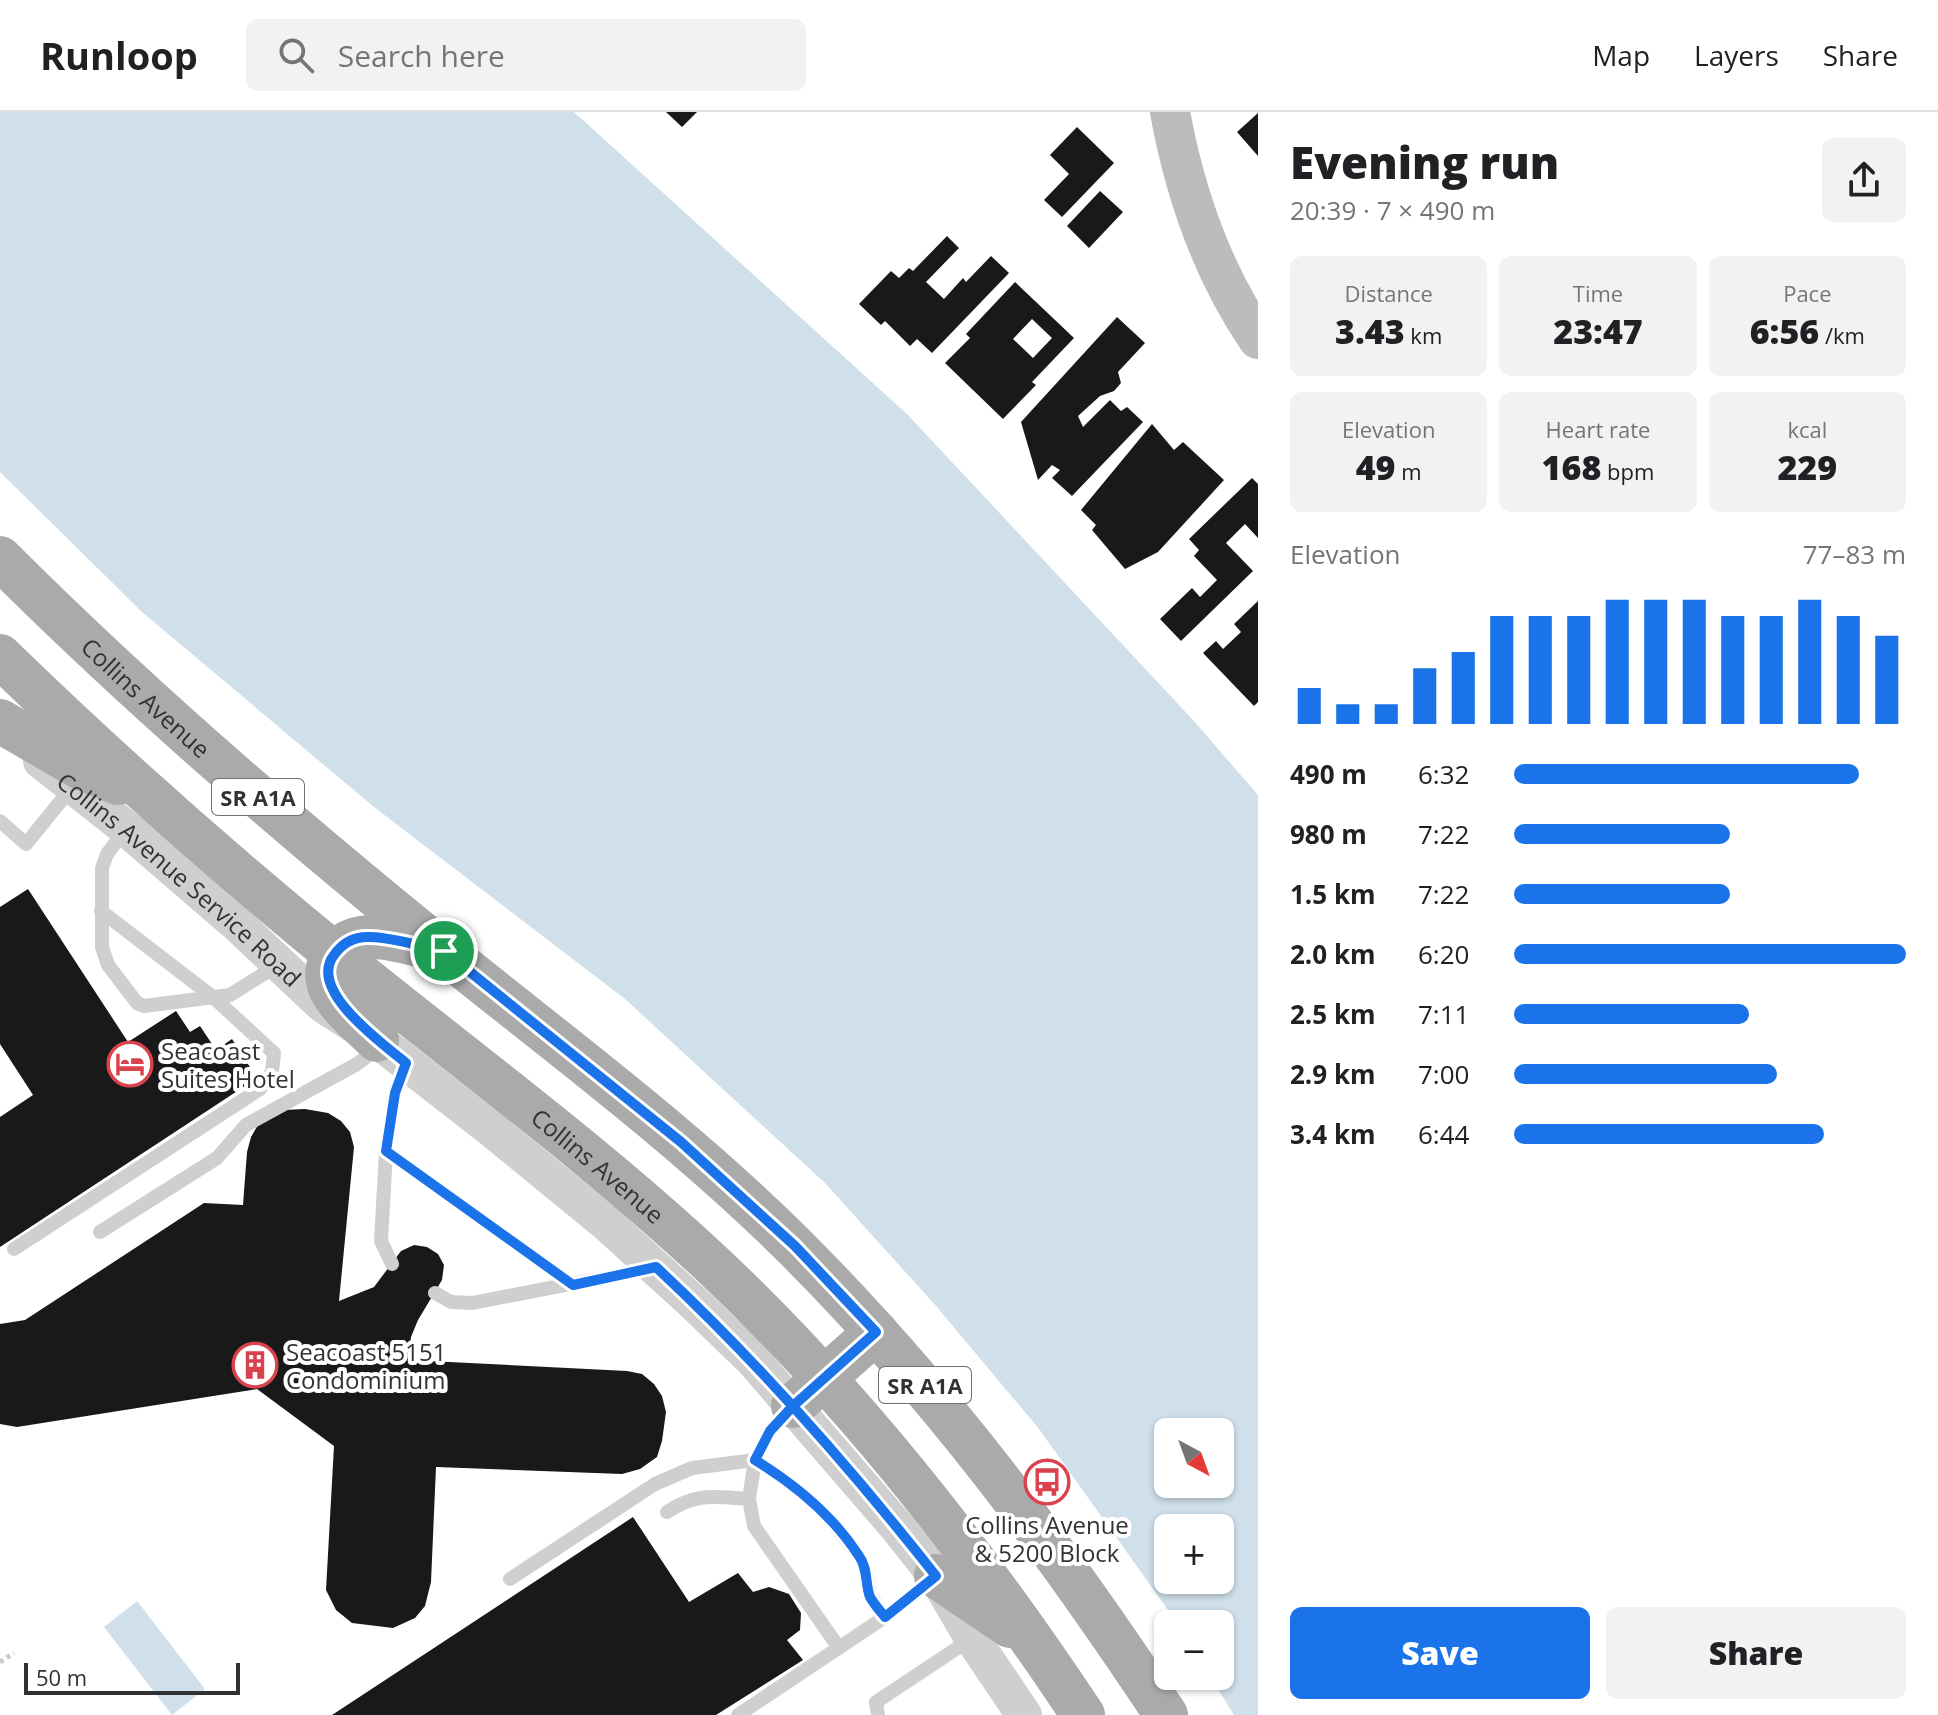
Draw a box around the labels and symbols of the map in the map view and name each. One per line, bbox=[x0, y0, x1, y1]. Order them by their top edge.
street label: Collins Avenue bbox=[75, 630, 218, 764]
street label: Collins Avenue Service Road bbox=[51, 764, 309, 993]
road number: SR A1A bbox=[212, 779, 304, 815]
pin bbox=[410, 917, 478, 985]
place label: Seacoast Suites Hotel bbox=[161, 1034, 295, 1095]
hotel icon: Seacoast Suites Hotel bbox=[106, 1040, 154, 1088]
street label: Collins Avenue bbox=[525, 1100, 672, 1230]
place label: Seacoast 5151 Condominium bbox=[286, 1335, 446, 1396]
building icon: Seacoast 5151 Condominium bbox=[231, 1341, 279, 1389]
road number: SR A1A bbox=[879, 1367, 971, 1403]
north arrow bbox=[1154, 1418, 1234, 1498]
bus stop icon: Collins Avenue & 5200 Block bbox=[1023, 1458, 1071, 1506]
place label: Collins Avenue & 5200 Block bbox=[965, 1508, 1129, 1569]
scale bar bbox=[24, 1659, 240, 1695]

